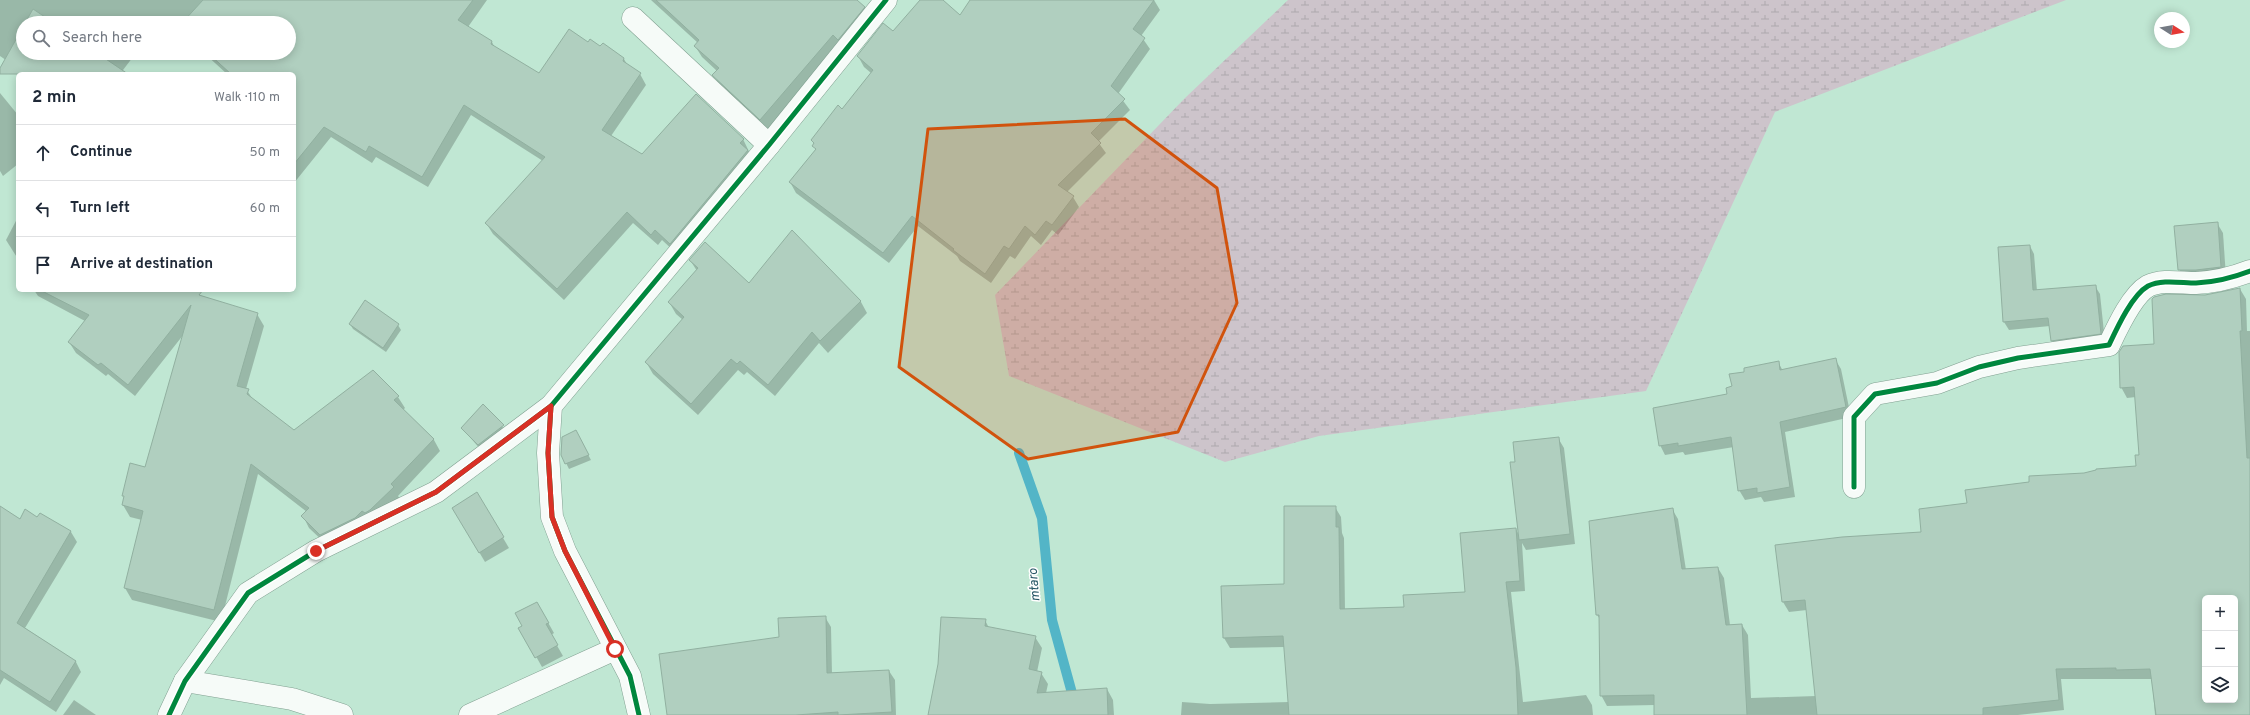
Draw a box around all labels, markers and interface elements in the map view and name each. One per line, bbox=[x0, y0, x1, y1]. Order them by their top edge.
north arrow bbox=[2154, 12, 2190, 48]
search box bbox=[16, 16, 296, 60]
icon: search bbox=[30, 27, 52, 49]
text: Search here bbox=[62, 29, 142, 48]
text: 2 min bbox=[32, 87, 76, 109]
text: Walk · 110 m bbox=[214, 90, 280, 106]
icon: ahead bbox=[32, 142, 54, 164]
text: Continue bbox=[70, 143, 132, 162]
text: 50 m bbox=[250, 145, 280, 161]
icon: left bbox=[32, 198, 54, 220]
text: Turn left bbox=[70, 199, 130, 218]
text: 60 m bbox=[250, 201, 280, 217]
icon: arrive bbox=[32, 254, 54, 276]
text: Arrive at destination bbox=[70, 255, 213, 274]
route end bbox=[307, 542, 325, 560]
water label: mtaro bbox=[1026, 568, 1044, 602]
map controls bbox=[2202, 595, 2238, 703]
button: + bbox=[2202, 595, 2238, 631]
button: − bbox=[2202, 631, 2238, 667]
route start bbox=[606, 640, 624, 658]
button: layers bbox=[2202, 667, 2238, 703]

